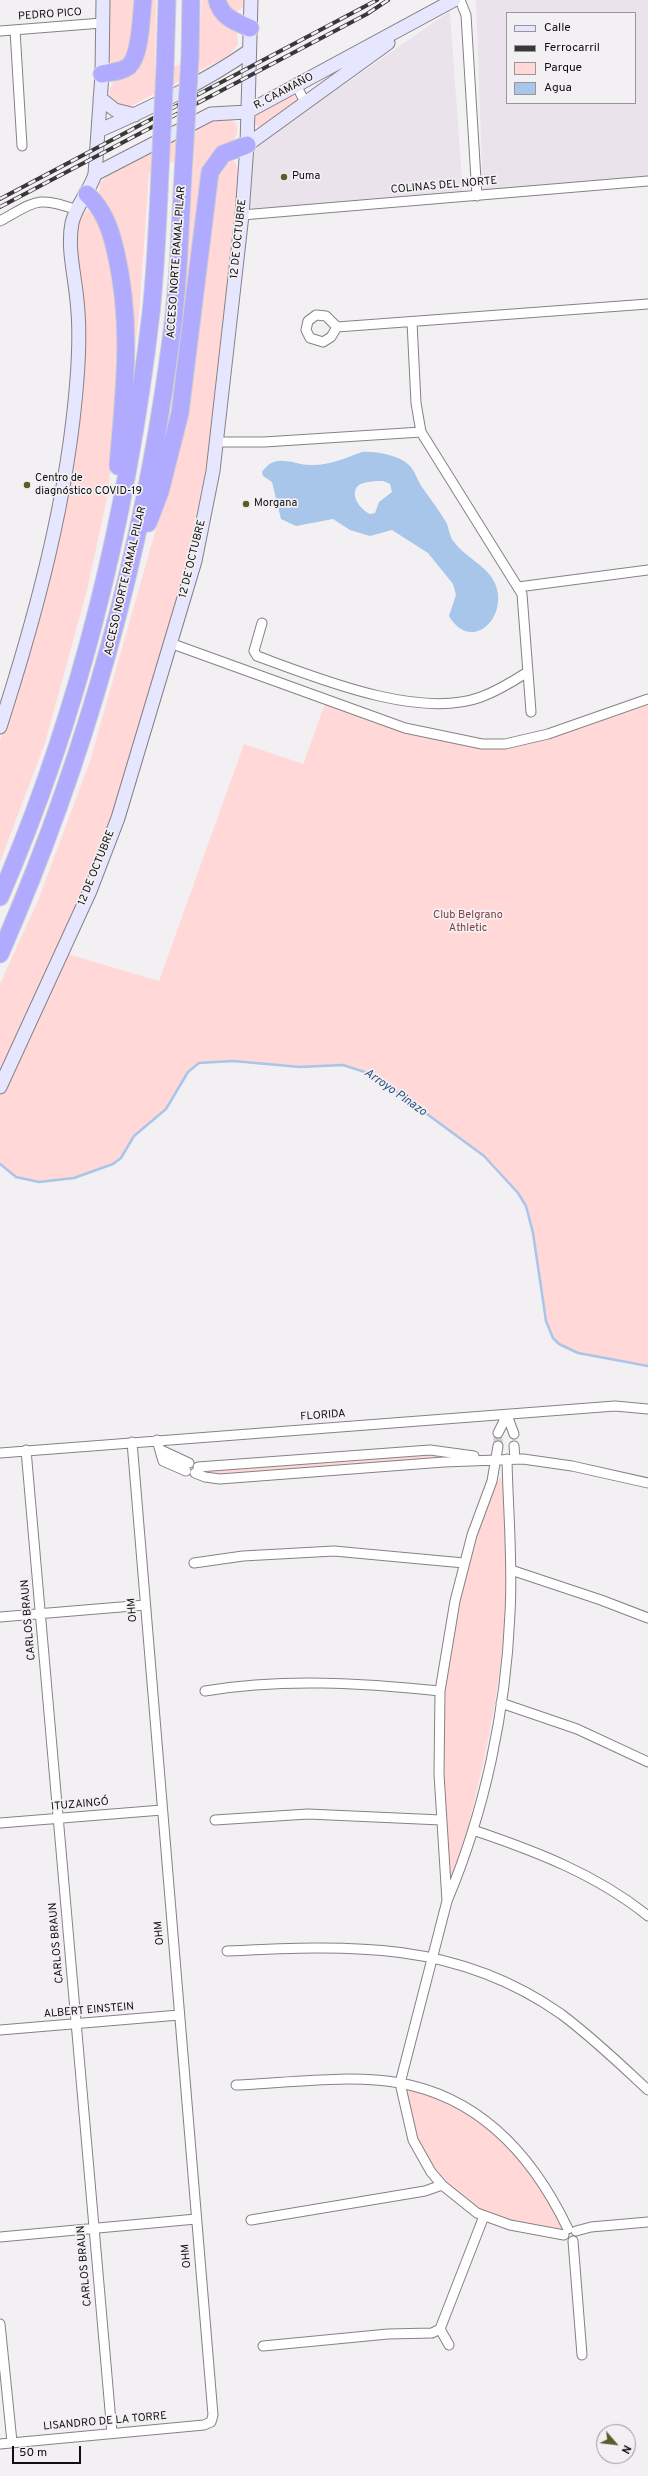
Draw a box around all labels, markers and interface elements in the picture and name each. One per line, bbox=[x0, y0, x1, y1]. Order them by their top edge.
street label: PEDRO PICO bbox=[18, 6, 82, 24]
legend bbox=[506, 12, 636, 104]
text: Calle bbox=[544, 20, 571, 36]
text: Ferrocarril bbox=[544, 40, 600, 56]
text: Parque bbox=[544, 60, 582, 76]
street label: R. CAAMAÑO bbox=[252, 71, 316, 113]
text: Agua bbox=[544, 80, 572, 96]
place label: Puma bbox=[292, 170, 320, 184]
marker: Puma bbox=[279, 172, 289, 182]
street label: COLINAS DEL NORTE bbox=[390, 175, 498, 197]
street label: ACCESO NORTE RAMAL PILAR bbox=[165, 185, 189, 339]
street label: 12 DE OCTUBRE bbox=[228, 198, 250, 280]
place label: Centro de diagnóstico COVID-19 bbox=[35, 472, 142, 498]
marker: Centro de diagnóstico COVID-19 bbox=[22, 480, 32, 490]
place label: Morgana bbox=[254, 497, 297, 511]
marker: Morgana bbox=[241, 499, 251, 509]
street label: ACCESO NORTE RAMAL PILAR bbox=[102, 505, 150, 657]
street label: 12 DE OCTUBRE bbox=[177, 519, 209, 599]
street label: 12 DE OCTUBRE bbox=[76, 828, 118, 908]
park label: Club Belgrano Athletic bbox=[433, 909, 503, 935]
water label: Arroyo Pinazo bbox=[361, 1066, 429, 1120]
street label: FLORIDA bbox=[300, 1408, 346, 1424]
street label: CARLOS BRAUN bbox=[19, 1579, 39, 1661]
street label: OHM bbox=[125, 1597, 141, 1623]
street label: ITUZAINGÓ bbox=[51, 1796, 109, 1814]
street label: CARLOS BRAUN bbox=[47, 1902, 67, 1984]
street label: OHM bbox=[152, 1920, 168, 1946]
street label: ALBERT EINSTEIN bbox=[43, 2000, 135, 2022]
street label: CARLOS BRAUN bbox=[75, 2225, 95, 2307]
street label: OHM bbox=[179, 2243, 195, 2269]
street label: LISANDRO DE LA TORRE bbox=[43, 2410, 167, 2434]
north arrow bbox=[596, 2424, 636, 2464]
scale bar bbox=[14, 2438, 83, 2464]
text: N bbox=[618, 2442, 634, 2456]
text: 50 m bbox=[19, 2445, 47, 2461]

